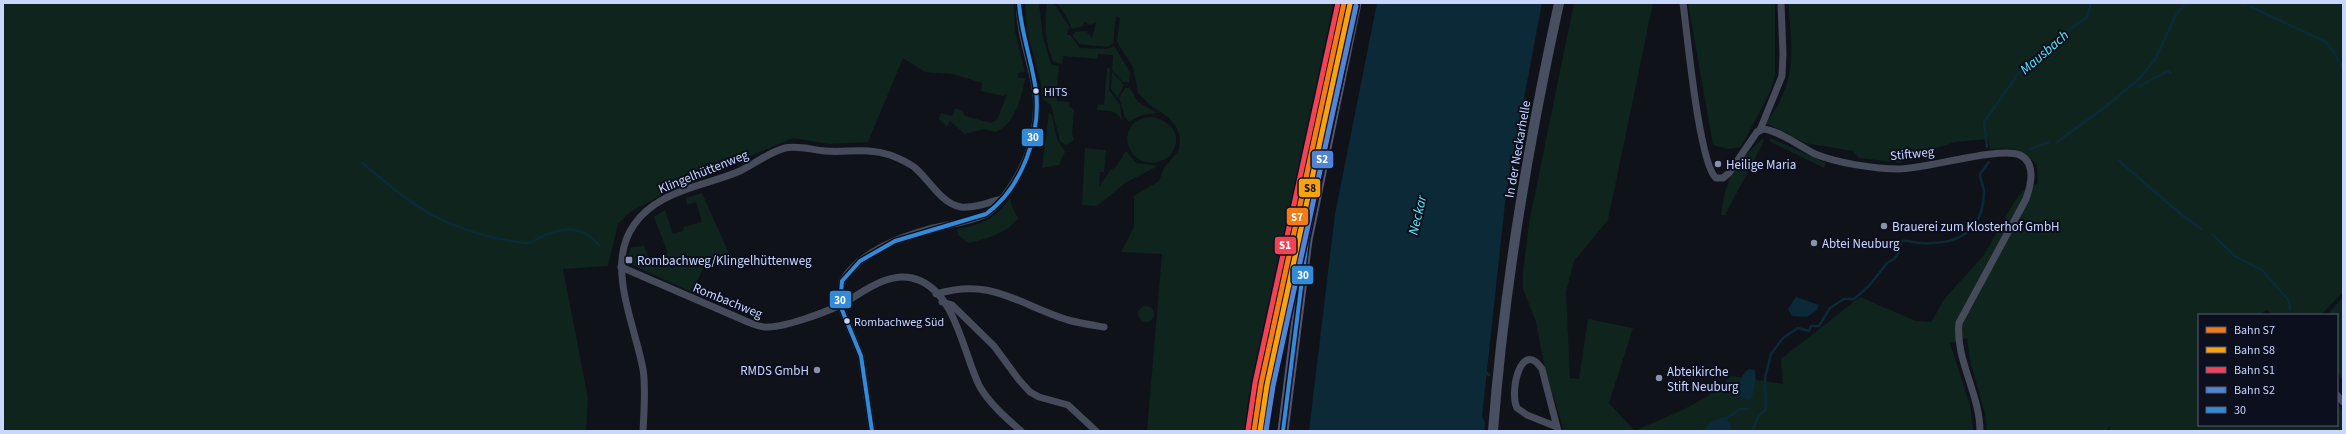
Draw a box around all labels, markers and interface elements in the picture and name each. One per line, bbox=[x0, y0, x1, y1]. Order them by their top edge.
water label: Mausbach bbox=[2016, 26, 2073, 80]
place label: HITS bbox=[1044, 84, 1067, 101]
marker: HITS bbox=[1031, 86, 1041, 96]
street label: In der Neckarhelle bbox=[1501, 99, 1535, 199]
line badge: 30 bbox=[1021, 128, 1044, 147]
text: 30 bbox=[1027, 130, 1039, 145]
street label: Stiftweg bbox=[1889, 143, 1935, 165]
street label: Klingelhüttenweg bbox=[656, 146, 751, 198]
line badge: S2 bbox=[1311, 150, 1334, 169]
text: S2 bbox=[1316, 152, 1328, 167]
place label: Heilige Maria bbox=[1726, 156, 1796, 174]
marker: Heilige Maria bbox=[1713, 159, 1723, 169]
line badge: S8 bbox=[1298, 178, 1321, 198]
text: S8 bbox=[1304, 181, 1316, 196]
water label: Neckar bbox=[1404, 192, 1433, 237]
line badge: S7 bbox=[1286, 207, 1309, 226]
text: S7 bbox=[1291, 210, 1303, 225]
place label: Brauerei zum Klosterhof GmbH bbox=[1892, 218, 2060, 236]
marker: Brauerei zum Klosterhof GmbH bbox=[1879, 221, 1889, 231]
place label: Abtei Neuburg bbox=[1822, 235, 1900, 253]
line badge: S1 bbox=[1274, 236, 1297, 255]
text: S1 bbox=[1279, 238, 1291, 253]
marker: Abtei Neuburg bbox=[1809, 238, 1819, 248]
place label: Rombachweg/Klingelhüttenweg bbox=[637, 252, 812, 270]
marker: Rombachweg/Klingelhüttenweg bbox=[624, 255, 634, 265]
line badge: 30 bbox=[1291, 265, 1314, 285]
text: 30 bbox=[1297, 268, 1309, 283]
street label: Rombachweg bbox=[690, 279, 766, 323]
line badge: 30 bbox=[829, 290, 852, 309]
text: 30 bbox=[834, 293, 846, 308]
place label: Rombachweg Süd bbox=[854, 314, 944, 331]
legend bbox=[2198, 314, 2338, 426]
marker: Rombachweg Süd bbox=[842, 316, 852, 326]
text: Bahn S7 bbox=[2234, 322, 2275, 339]
text: Bahn S8 bbox=[2234, 342, 2275, 359]
place label: RMDS GmbH bbox=[740, 362, 809, 380]
text: Bahn S1 bbox=[2234, 362, 2275, 379]
place label: Abteikirche Stift Neuburg bbox=[1667, 363, 1739, 396]
marker: RMDS GmbH bbox=[812, 365, 822, 375]
marker: Abteikirche Stift Neuburg bbox=[1654, 373, 1664, 383]
text: Bahn S2 bbox=[2234, 382, 2275, 399]
text: 30 bbox=[2234, 402, 2246, 419]

